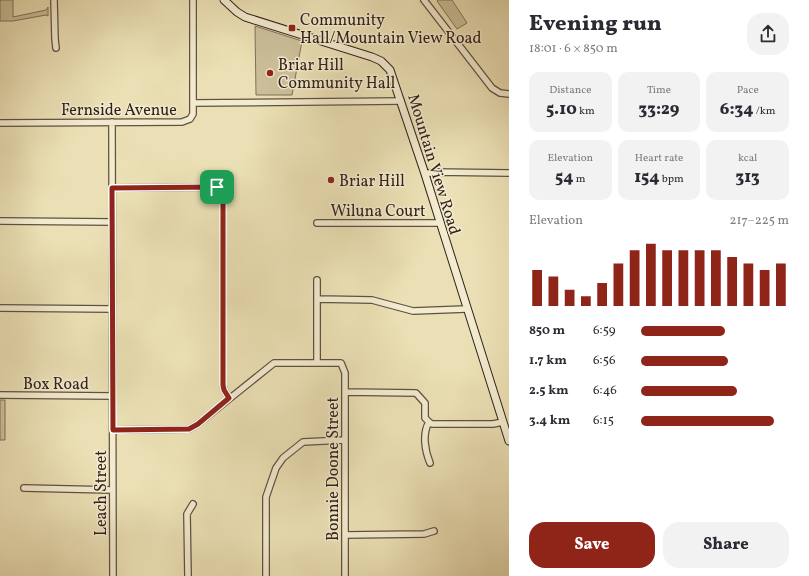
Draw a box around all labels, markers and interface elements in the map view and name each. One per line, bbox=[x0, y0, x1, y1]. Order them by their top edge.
text: Evening run bbox=[529, 9, 662, 40]
place label: Community Hall/Mountain View Road bbox=[300, 10, 481, 50]
button: share bbox=[747, 13, 789, 55]
marker: Community Hall/Mountain View Road bbox=[287, 23, 297, 33]
text: 18:01 · 6 × 850 m bbox=[529, 40, 618, 58]
place label: Briar Hill Community Hall bbox=[278, 55, 395, 95]
marker: Briar Hill Community Hall bbox=[265, 68, 275, 78]
text: Distance bbox=[549, 83, 591, 98]
text: Time bbox=[647, 83, 671, 98]
text: Pace bbox=[737, 83, 759, 98]
street label: Mountain View Road bbox=[401, 92, 465, 238]
text: 5.10 bbox=[546, 98, 577, 121]
text: 33:29 bbox=[639, 98, 679, 121]
text: 6:34 bbox=[720, 98, 754, 121]
street label: Fernside Avenue bbox=[61, 100, 177, 122]
text: km bbox=[577, 104, 595, 119]
text: /km bbox=[754, 104, 776, 119]
text: Elevation bbox=[547, 151, 593, 166]
text: Heart rate bbox=[635, 151, 683, 166]
text: kcal bbox=[738, 151, 757, 166]
text: 54 bbox=[555, 166, 574, 189]
text: 154 bbox=[634, 166, 660, 189]
text: 313 bbox=[736, 166, 760, 189]
pin bbox=[200, 170, 234, 204]
place label: Briar Hill bbox=[339, 171, 405, 193]
text: m bbox=[574, 172, 586, 187]
text: bpm bbox=[660, 172, 684, 187]
marker: Briar Hill bbox=[326, 175, 336, 185]
icon: arrive bbox=[206, 176, 228, 198]
street label: Wiluna Court bbox=[330, 201, 426, 223]
text: Elevation bbox=[529, 212, 583, 230]
text: 217–225 m bbox=[730, 212, 789, 230]
text: 850 m bbox=[529, 322, 565, 340]
text: 6:59 bbox=[593, 322, 615, 340]
text: 1.7 km bbox=[529, 352, 567, 370]
text: 6:56 bbox=[593, 352, 615, 370]
street label: Box Road bbox=[23, 374, 89, 396]
text: 2.5 km bbox=[529, 382, 569, 400]
text: 6:46 bbox=[593, 382, 617, 400]
street label: Bonnie Doone Street bbox=[323, 397, 345, 541]
text: 3.4 km bbox=[529, 412, 570, 430]
text: 6:15 bbox=[593, 412, 614, 430]
street label: Leach Street bbox=[91, 450, 113, 536]
button: Save bbox=[529, 522, 655, 568]
button: Share bbox=[663, 522, 789, 568]

